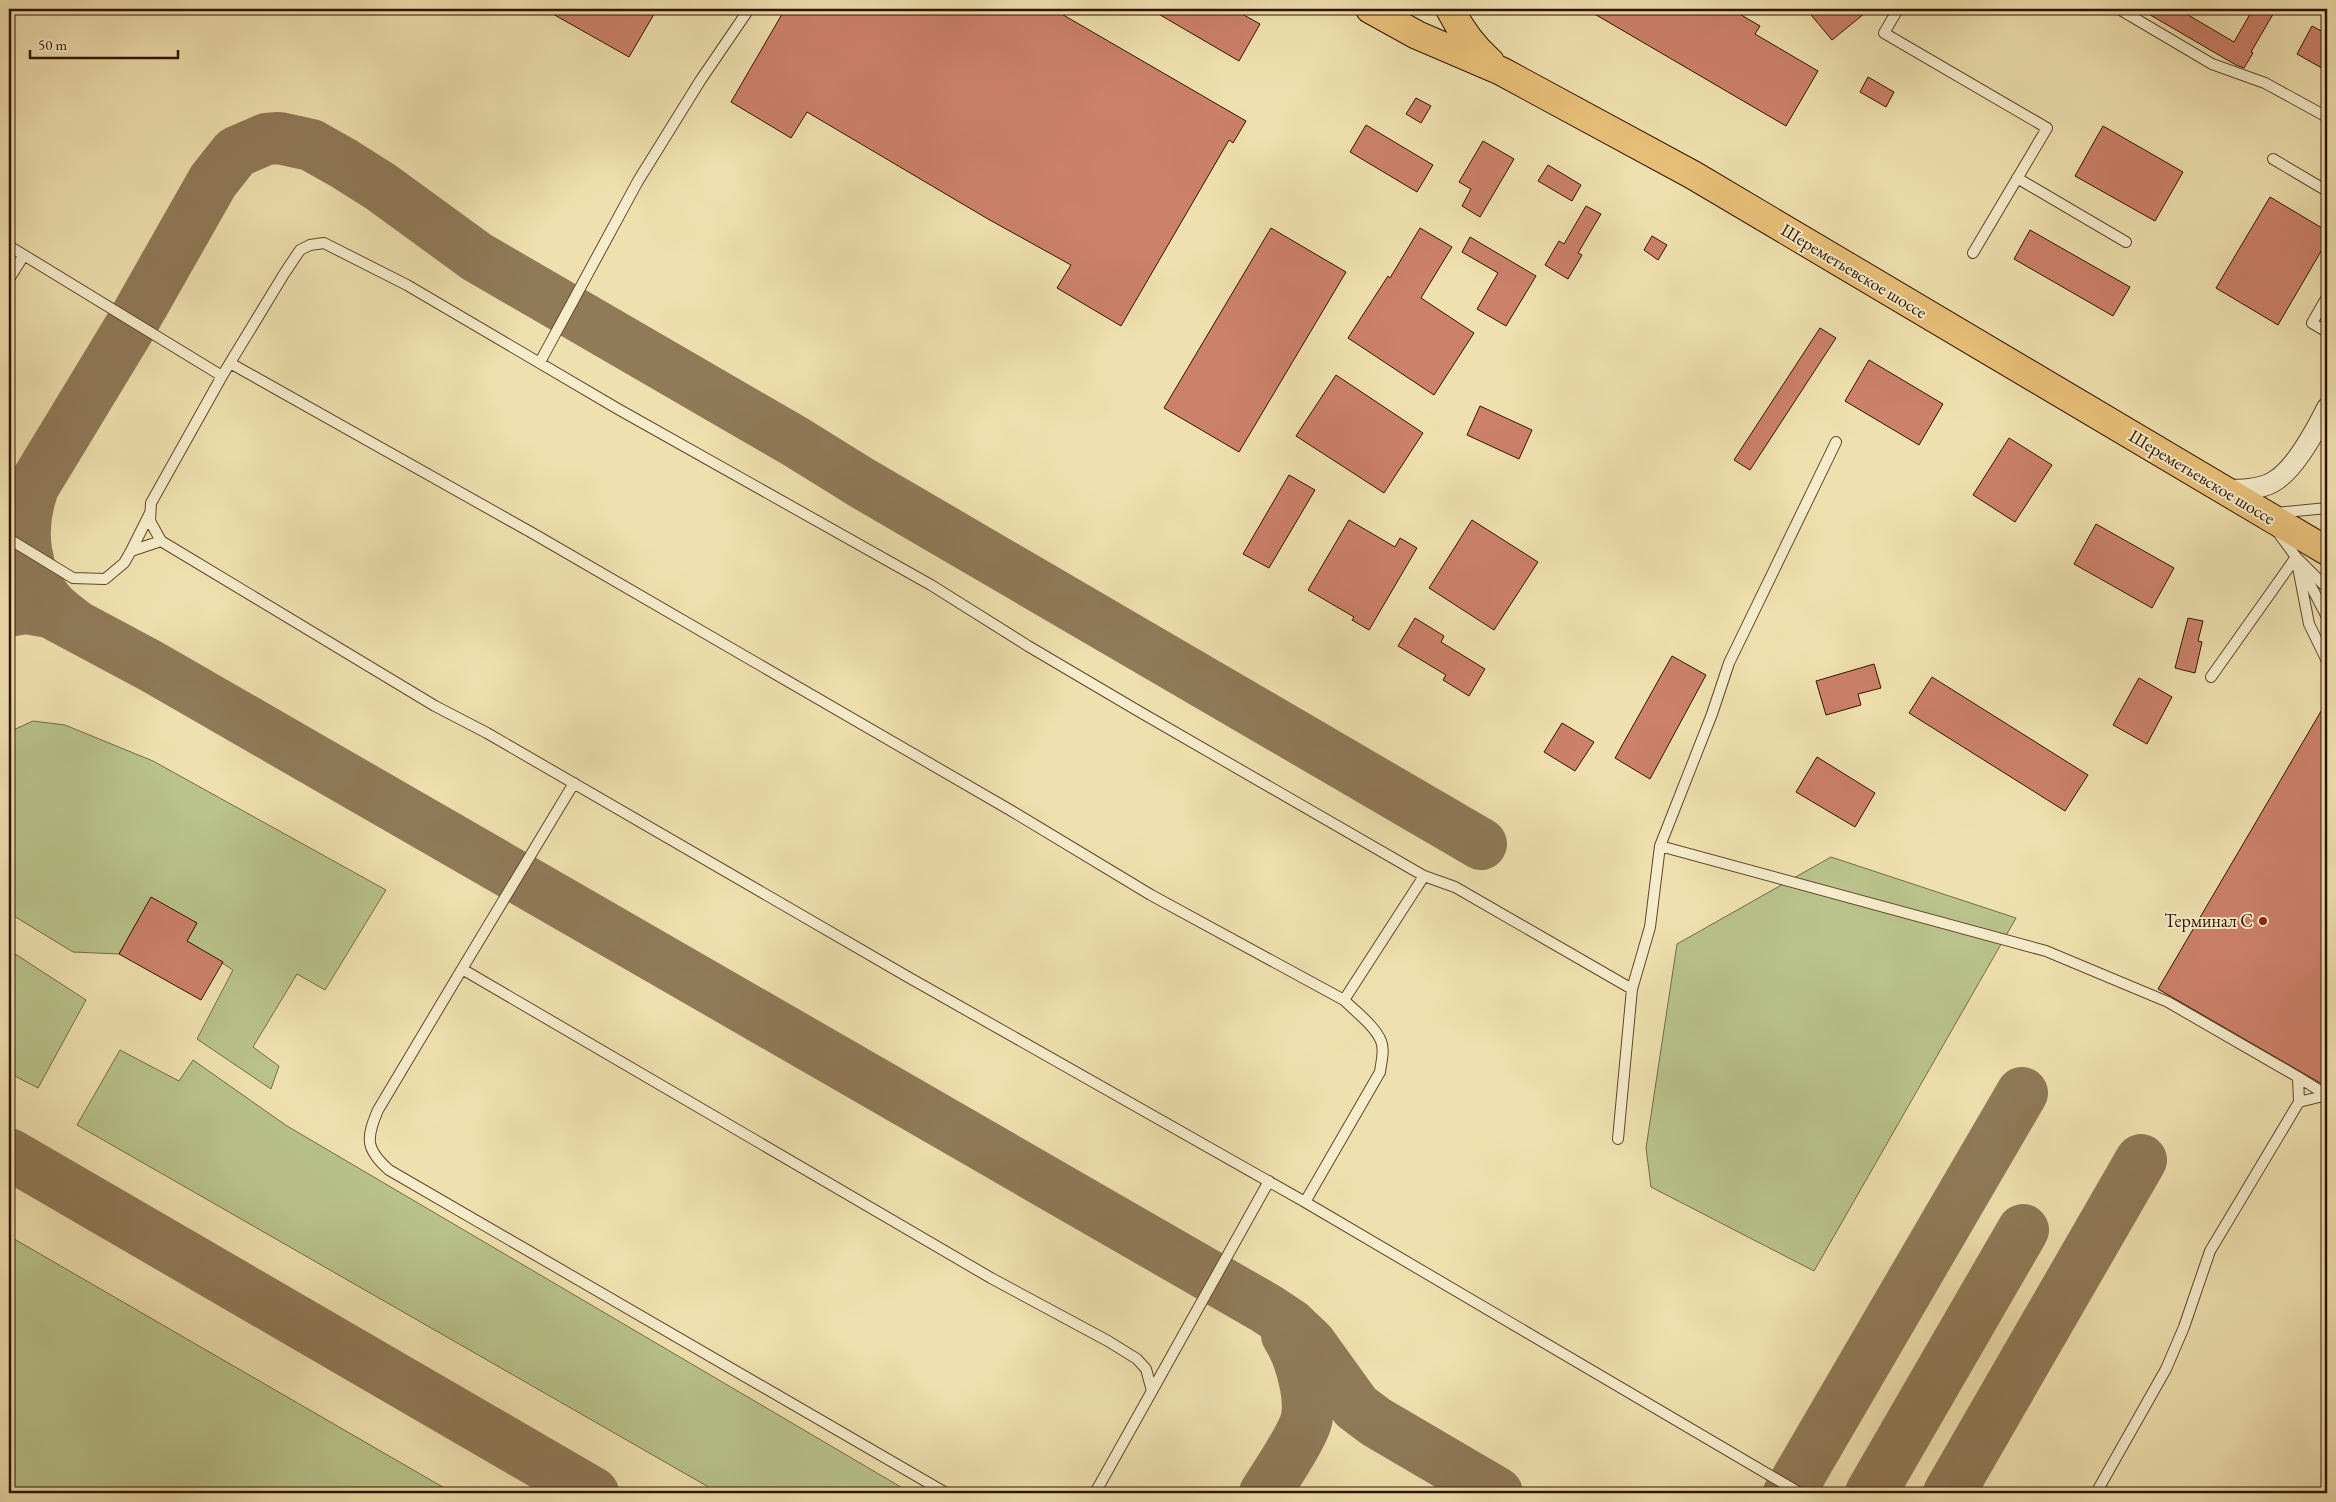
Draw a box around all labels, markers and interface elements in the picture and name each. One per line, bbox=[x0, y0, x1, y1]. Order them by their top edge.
scale bar bbox=[30, 28, 178, 60]
text: 50 m bbox=[38, 35, 67, 54]
street label: Шереметьевское шоссе bbox=[1777, 218, 1932, 323]
street label: Шереметьевское шоссе bbox=[2125, 424, 2280, 529]
place label: Терминал C bbox=[2164, 909, 2253, 932]
marker: Терминал C bbox=[2257, 915, 2269, 927]

